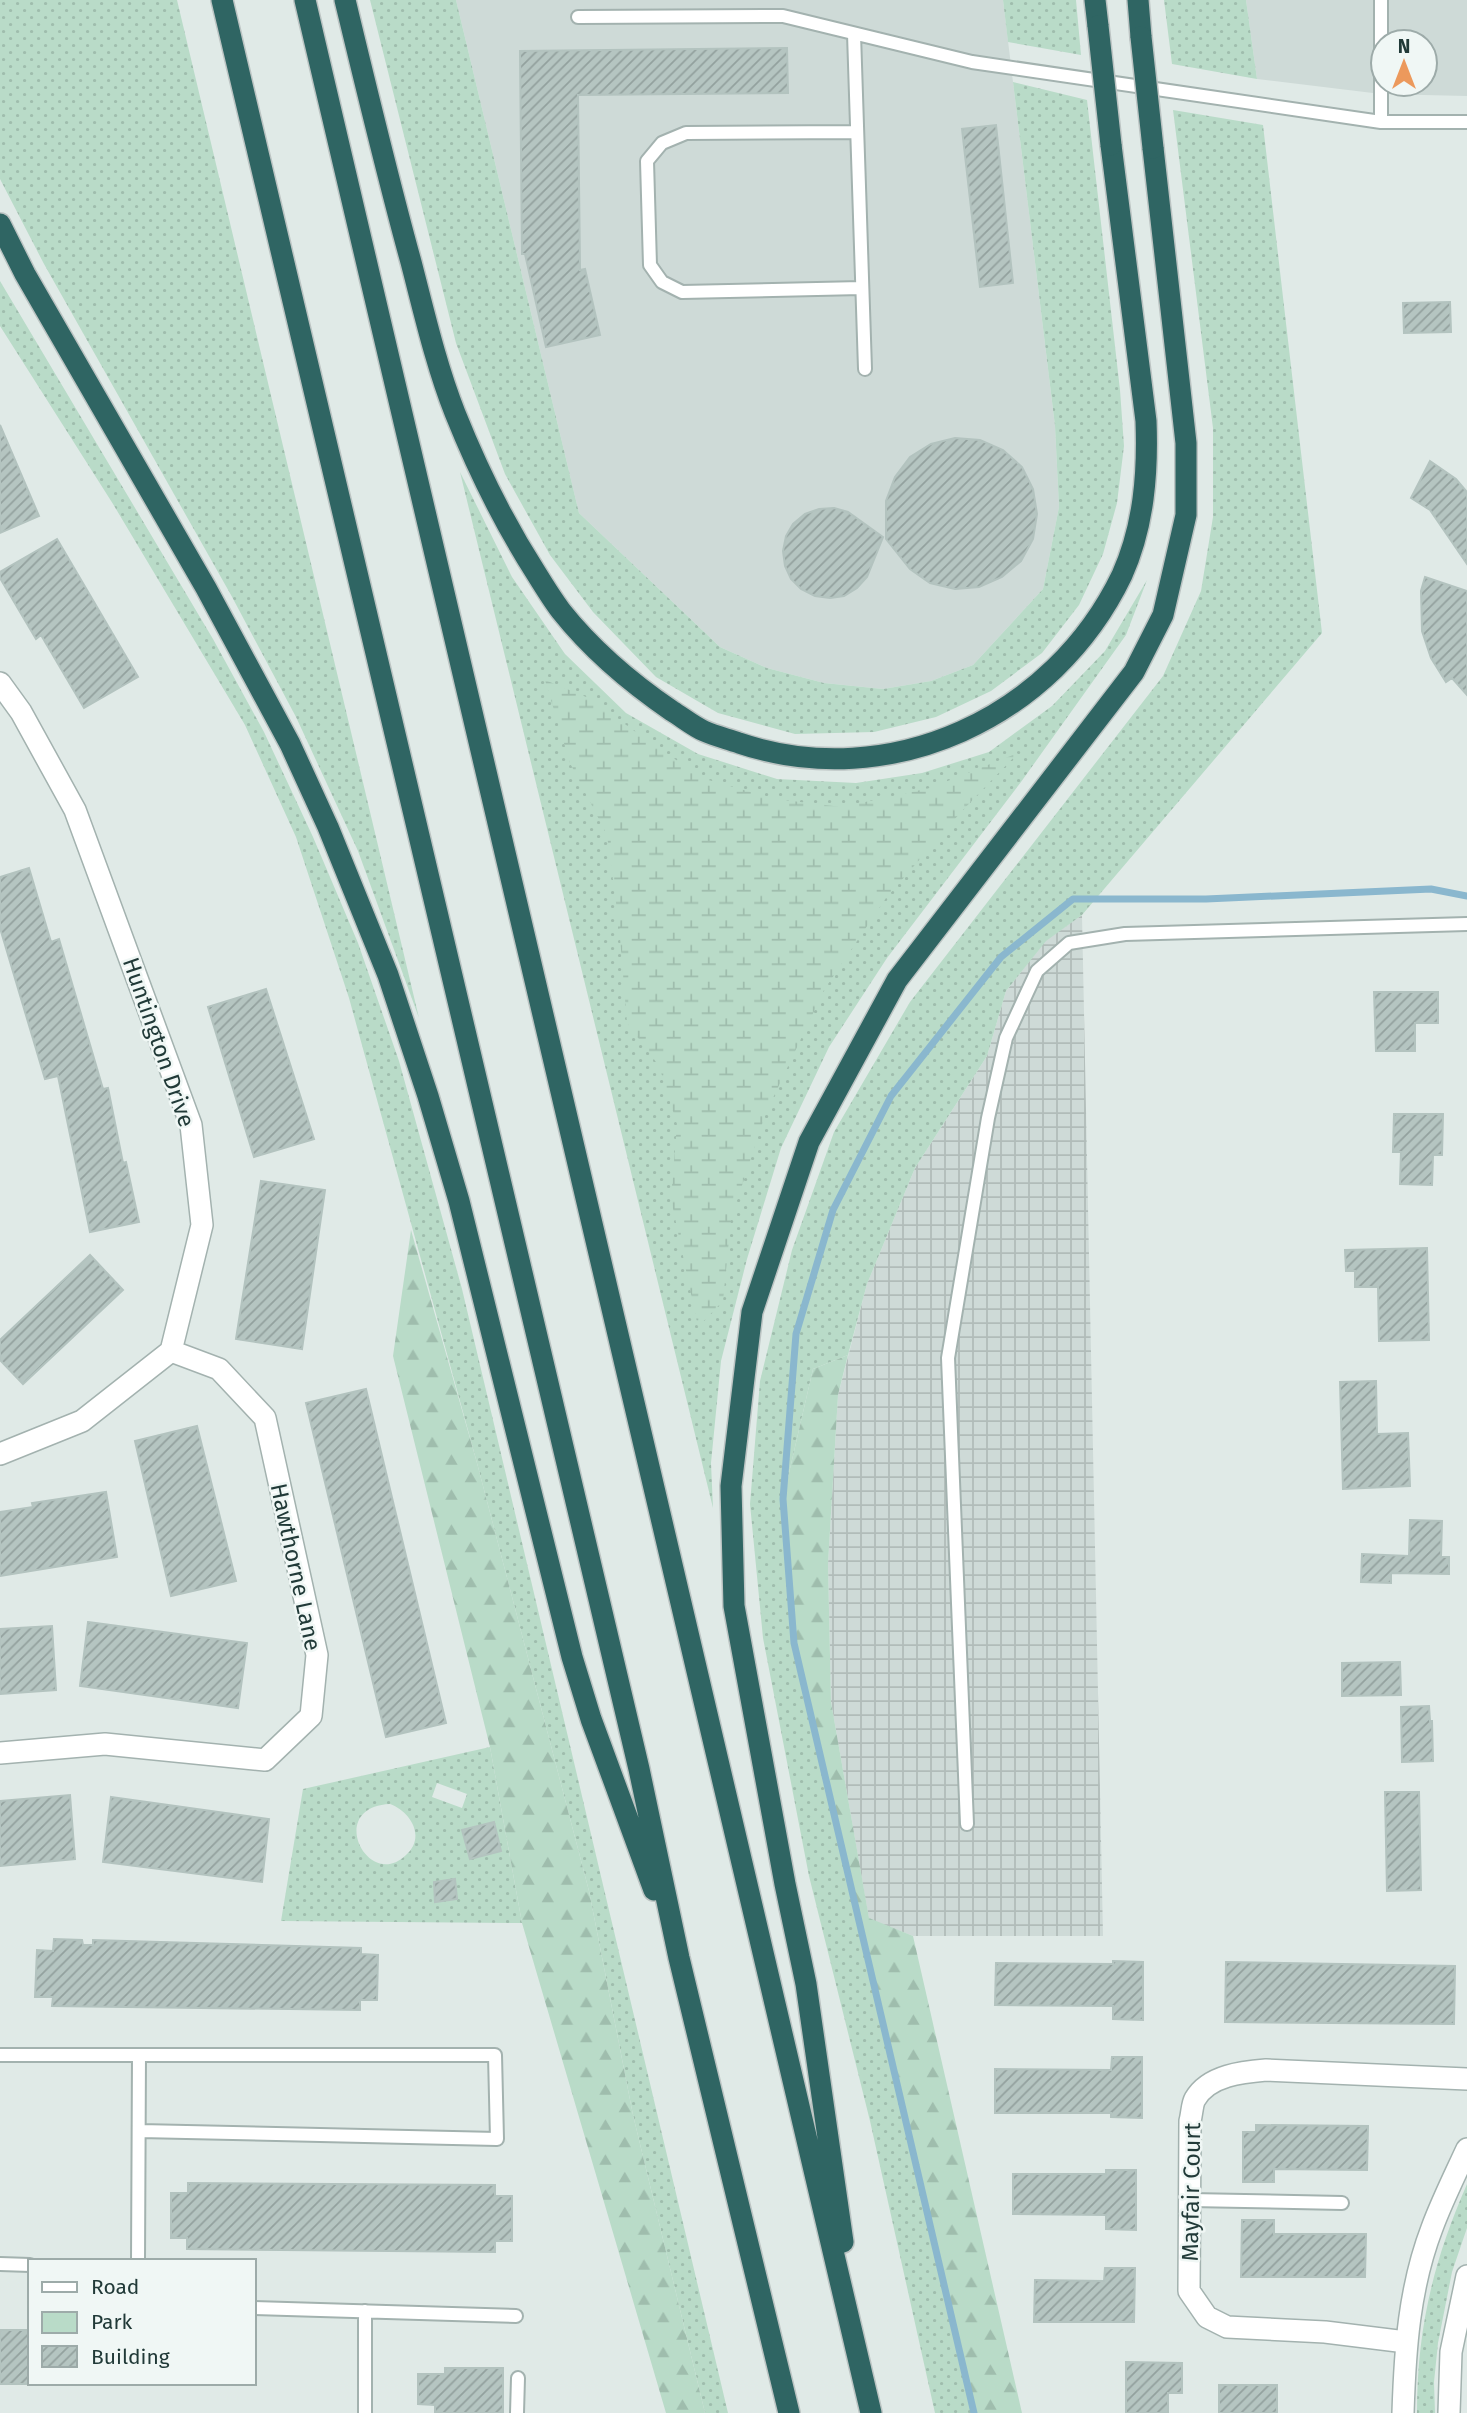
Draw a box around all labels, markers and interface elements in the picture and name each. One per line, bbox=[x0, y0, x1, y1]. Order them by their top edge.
north arrow bbox=[1369, 28, 1439, 98]
text: N bbox=[1398, 35, 1410, 58]
street label: Huntington Drive bbox=[117, 953, 201, 1131]
street label: Hawthorne Lane bbox=[265, 1481, 327, 1653]
street label: Mayfair Court bbox=[1176, 2122, 1206, 2262]
legend bbox=[28, 2259, 256, 2385]
text: Road bbox=[91, 2274, 139, 2300]
text: Park bbox=[91, 2309, 133, 2335]
text: Building bbox=[91, 2344, 170, 2370]

